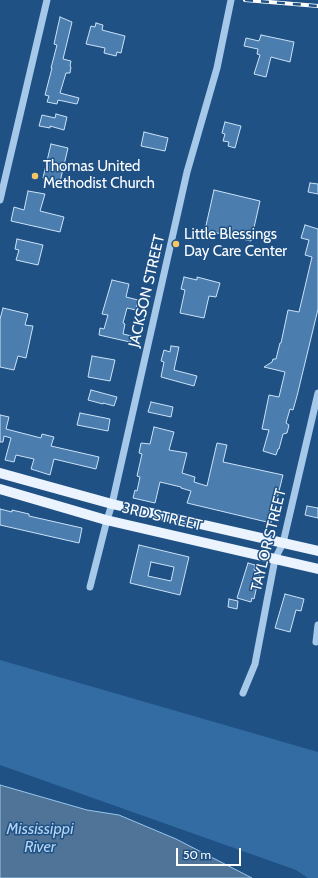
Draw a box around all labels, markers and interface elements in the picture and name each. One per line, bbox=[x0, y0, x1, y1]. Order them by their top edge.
place label: Thomas United Methodist Church bbox=[43, 158, 155, 193]
marker: Thomas United Methodist Church bbox=[30, 171, 40, 181]
place label: Little Blessings Day Care Center bbox=[184, 226, 287, 261]
street label: JACKSON STREET bbox=[125, 233, 169, 349]
marker: Little Blessings Day Care Center bbox=[171, 239, 181, 249]
street label: TAYLOR STREET bbox=[248, 487, 290, 593]
street label: 3RD STREET bbox=[120, 499, 204, 535]
water label: Mississippi River bbox=[6, 819, 74, 857]
scale bar bbox=[178, 840, 243, 866]
text: 50 m bbox=[183, 847, 211, 862]

